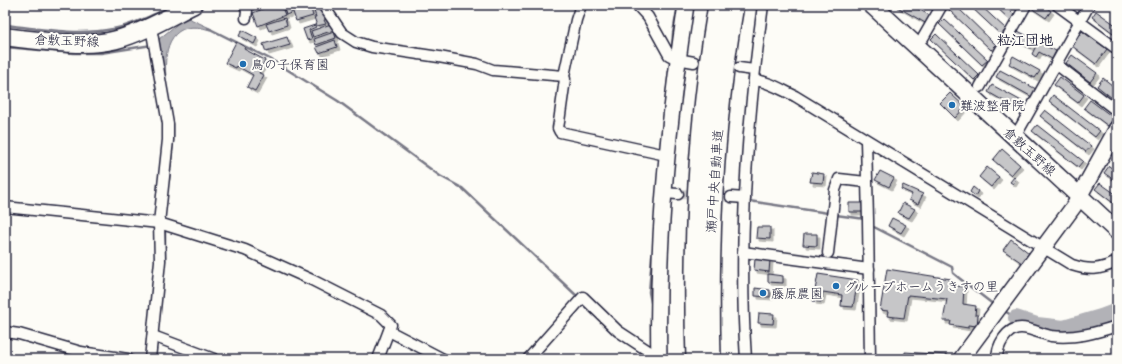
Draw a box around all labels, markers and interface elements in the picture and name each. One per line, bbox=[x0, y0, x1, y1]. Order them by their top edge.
street label: 倉敷玉野線 bbox=[34, 32, 101, 53]
district label: 粒江団地 bbox=[997, 32, 1053, 52]
place label: 鳥の子保育園 bbox=[251, 57, 329, 76]
marker: 鳥の子保育園 bbox=[238, 59, 248, 69]
place label: 難波整骨院 bbox=[960, 98, 1025, 117]
marker: 難波整骨院 bbox=[947, 100, 957, 110]
street label: 倉敷玉野線 bbox=[998, 124, 1060, 182]
street label: 瀬戸中央自動車道 bbox=[703, 129, 730, 234]
place label: グループホームうきすの里 bbox=[844, 279, 998, 298]
marker: グループホームうきすの里 bbox=[831, 281, 841, 291]
place label: 藤原農園 bbox=[771, 286, 823, 305]
marker: 藤原農園 bbox=[758, 288, 768, 298]

